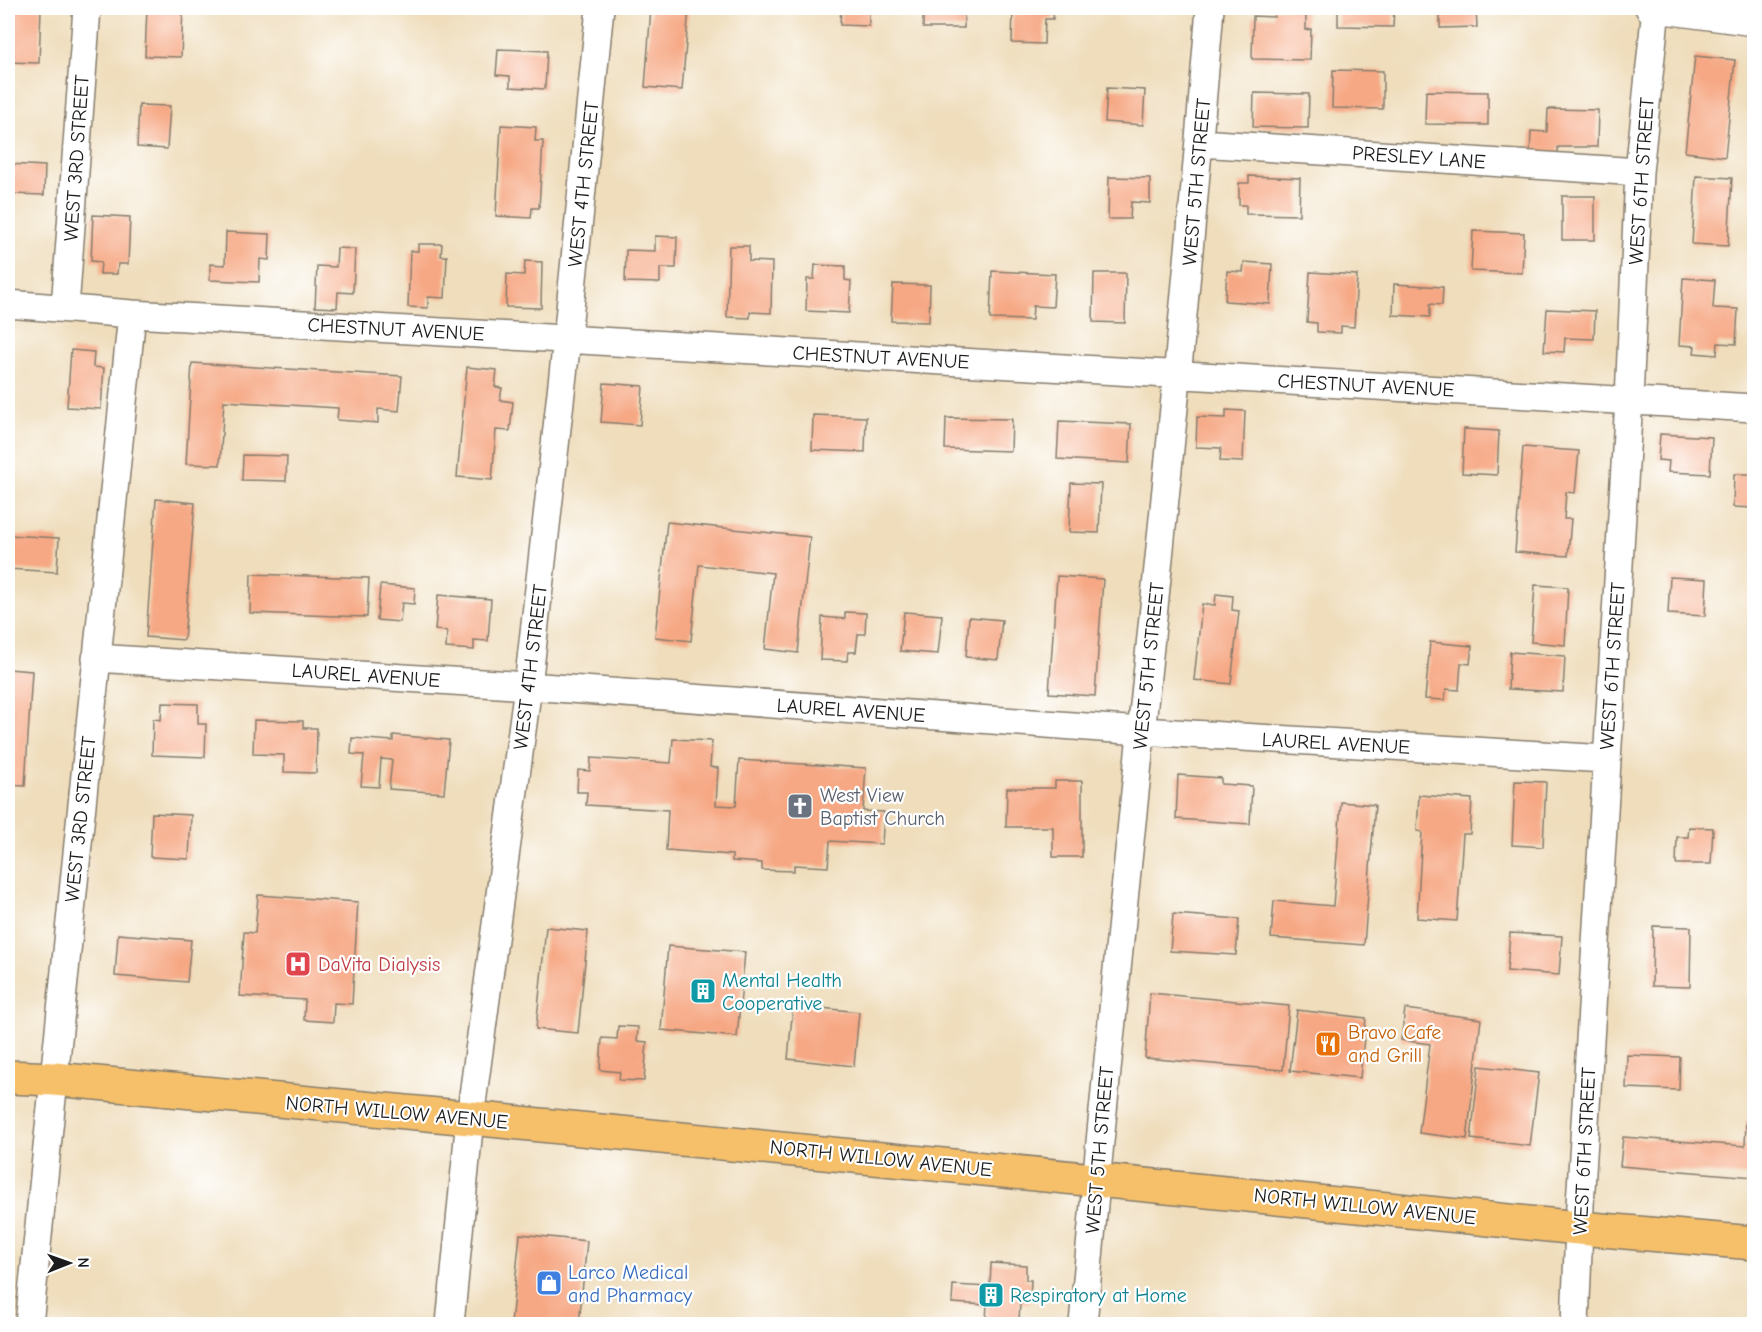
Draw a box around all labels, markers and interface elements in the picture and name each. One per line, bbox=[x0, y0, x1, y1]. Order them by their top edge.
street label: WEST 3RD STREET bbox=[59, 73, 94, 242]
street label: WEST 6TH STREET bbox=[1624, 96, 1659, 266]
street label: WEST 5TH STREET bbox=[1178, 97, 1215, 267]
street label: WEST 4TH STREET bbox=[563, 99, 604, 268]
street label: PRESLEY LANE bbox=[1351, 141, 1486, 174]
street label: CHESTNUT AVENUE bbox=[307, 313, 485, 346]
street label: CHESTNUT AVENUE bbox=[792, 341, 970, 374]
street label: CHESTNUT AVENUE bbox=[1277, 369, 1455, 402]
street label: WEST 5TH STREET bbox=[1128, 581, 1169, 751]
street label: WEST 6TH STREET bbox=[1595, 581, 1630, 751]
street label: WEST 4TH STREET bbox=[509, 582, 552, 751]
street label: LAUREL AVENUE bbox=[291, 659, 441, 692]
street label: LAUREL AVENUE bbox=[776, 694, 926, 727]
street label: LAUREL AVENUE bbox=[1261, 728, 1411, 759]
street label: WEST 3RD STREET bbox=[60, 734, 101, 903]
place label: West View Baptist Church bbox=[820, 784, 945, 830]
church icon: West View Baptist Church bbox=[785, 791, 815, 821]
hospital icon: DaVita Dialysis bbox=[283, 949, 313, 979]
place label: DaVita Dialysis bbox=[318, 953, 440, 976]
place label: Mental Health Cooperative bbox=[722, 969, 842, 1015]
building icon: Mental Health Cooperative bbox=[688, 976, 718, 1006]
place label: Bravo Cafe and Grill bbox=[1348, 1021, 1441, 1067]
restaurant icon: Bravo Cafe and Grill bbox=[1313, 1029, 1343, 1059]
street label: WEST 5TH STREET bbox=[1081, 1065, 1118, 1235]
street label: WEST 6TH STREET bbox=[1569, 1066, 1600, 1235]
street label: NORTH WILLOW AVENUE bbox=[285, 1091, 509, 1134]
street label: NORTH WILLOW AVENUE bbox=[769, 1135, 993, 1182]
street label: NORTH WILLOW AVENUE bbox=[1253, 1183, 1477, 1230]
north arrow bbox=[39, 1233, 99, 1293]
text: N bbox=[74, 1257, 92, 1268]
place label: Larco Medical and Pharmacy bbox=[568, 1261, 692, 1307]
shop icon: Larco Medical and Pharmacy bbox=[534, 1268, 564, 1298]
building icon: Respiratory at Home bbox=[976, 1280, 1006, 1310]
place label: Respiratory at Home bbox=[1010, 1284, 1187, 1307]

